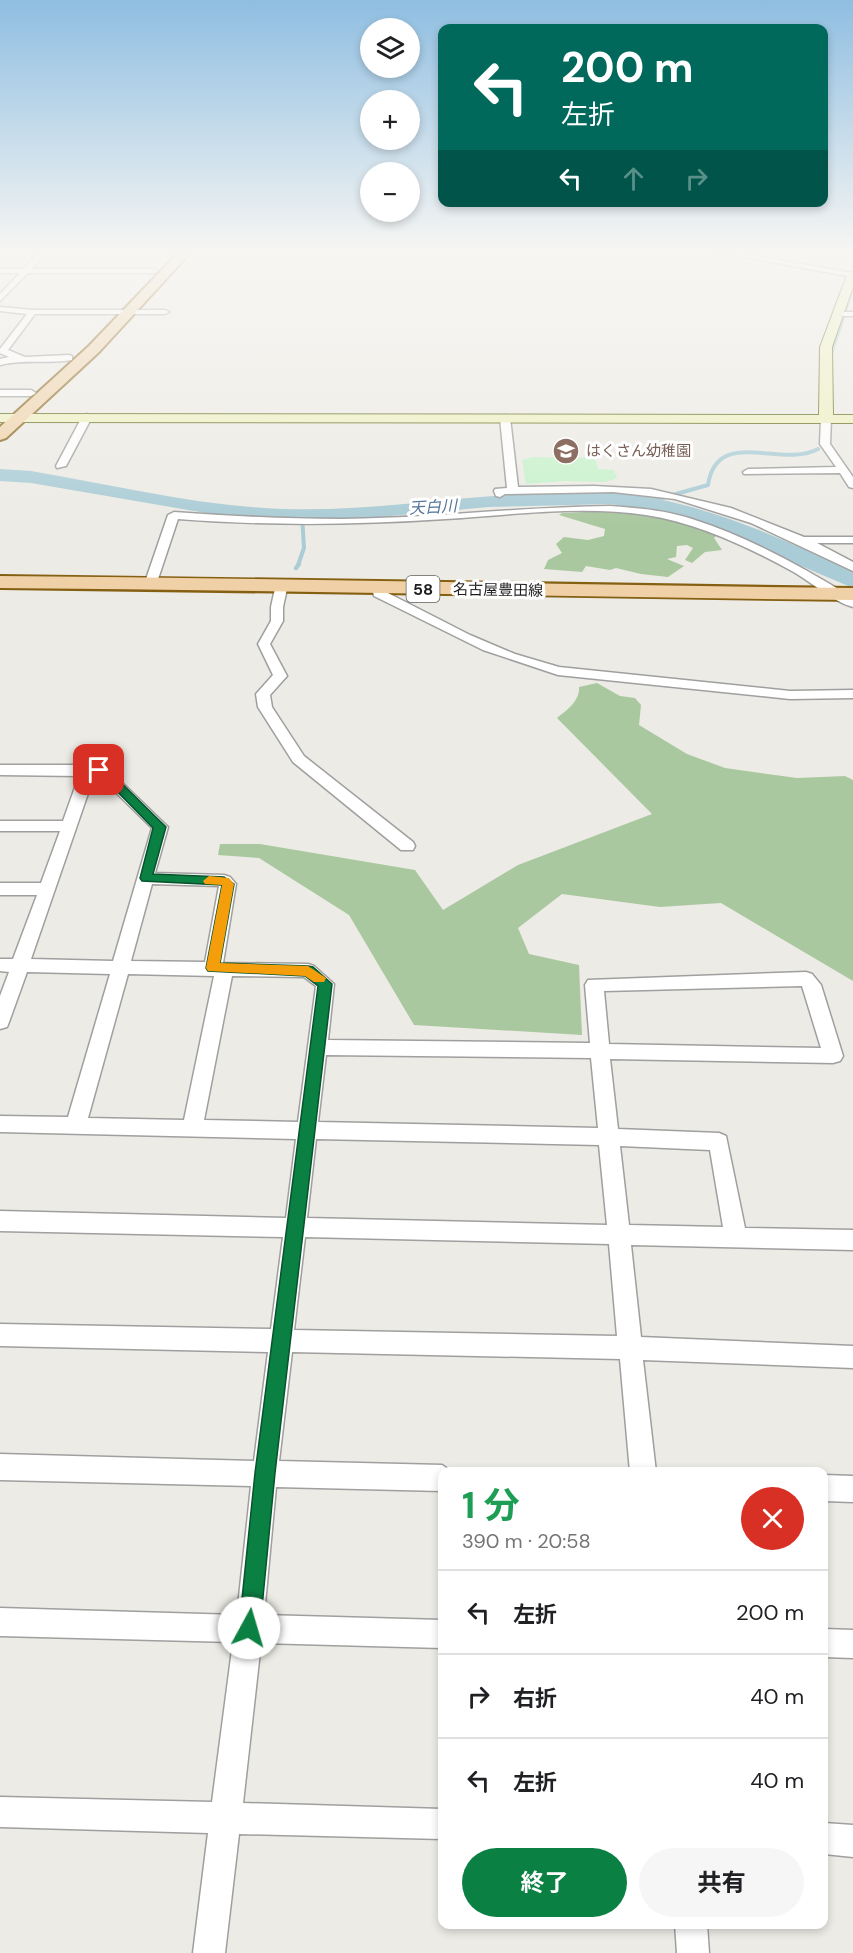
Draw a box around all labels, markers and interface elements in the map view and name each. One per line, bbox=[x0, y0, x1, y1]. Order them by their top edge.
map controls bbox=[360, 18, 420, 222]
button: layers bbox=[360, 18, 420, 78]
text: 200 m bbox=[561, 40, 694, 95]
icon: left bbox=[462, 48, 540, 126]
button: + bbox=[360, 90, 420, 150]
text: 左折 bbox=[561, 97, 615, 132]
button: − bbox=[360, 162, 420, 222]
icon: left bbox=[554, 162, 587, 195]
icon: ahead bbox=[617, 162, 650, 195]
icon: right bbox=[680, 162, 713, 195]
school or university icon: はくさん幼稚園 bbox=[551, 436, 581, 466]
place label: はくさん幼稚園 bbox=[586, 441, 691, 461]
water label: 天白川 bbox=[408, 495, 460, 519]
road number: 58 bbox=[406, 576, 440, 602]
street label: 名古屋豊田線 bbox=[453, 579, 543, 601]
pin bbox=[73, 744, 124, 795]
icon: arrive bbox=[82, 753, 115, 786]
text: 1 分 bbox=[462, 1482, 520, 1529]
button: close bbox=[741, 1487, 804, 1550]
text: 390 m · 20:58 bbox=[462, 1528, 591, 1554]
position arrow bbox=[217, 1596, 281, 1660]
icon: left bbox=[462, 1596, 495, 1629]
text: 200 m bbox=[736, 1598, 804, 1627]
text: 左折 bbox=[513, 1600, 557, 1629]
icon: right bbox=[462, 1680, 495, 1713]
text: 40 m bbox=[750, 1682, 804, 1711]
text: 右折 bbox=[513, 1684, 557, 1713]
icon: left bbox=[462, 1764, 495, 1797]
text: 40 m bbox=[750, 1766, 804, 1795]
text: 左折 bbox=[513, 1768, 557, 1797]
button: 終了 bbox=[462, 1848, 627, 1917]
button: 共有 bbox=[639, 1848, 804, 1917]

